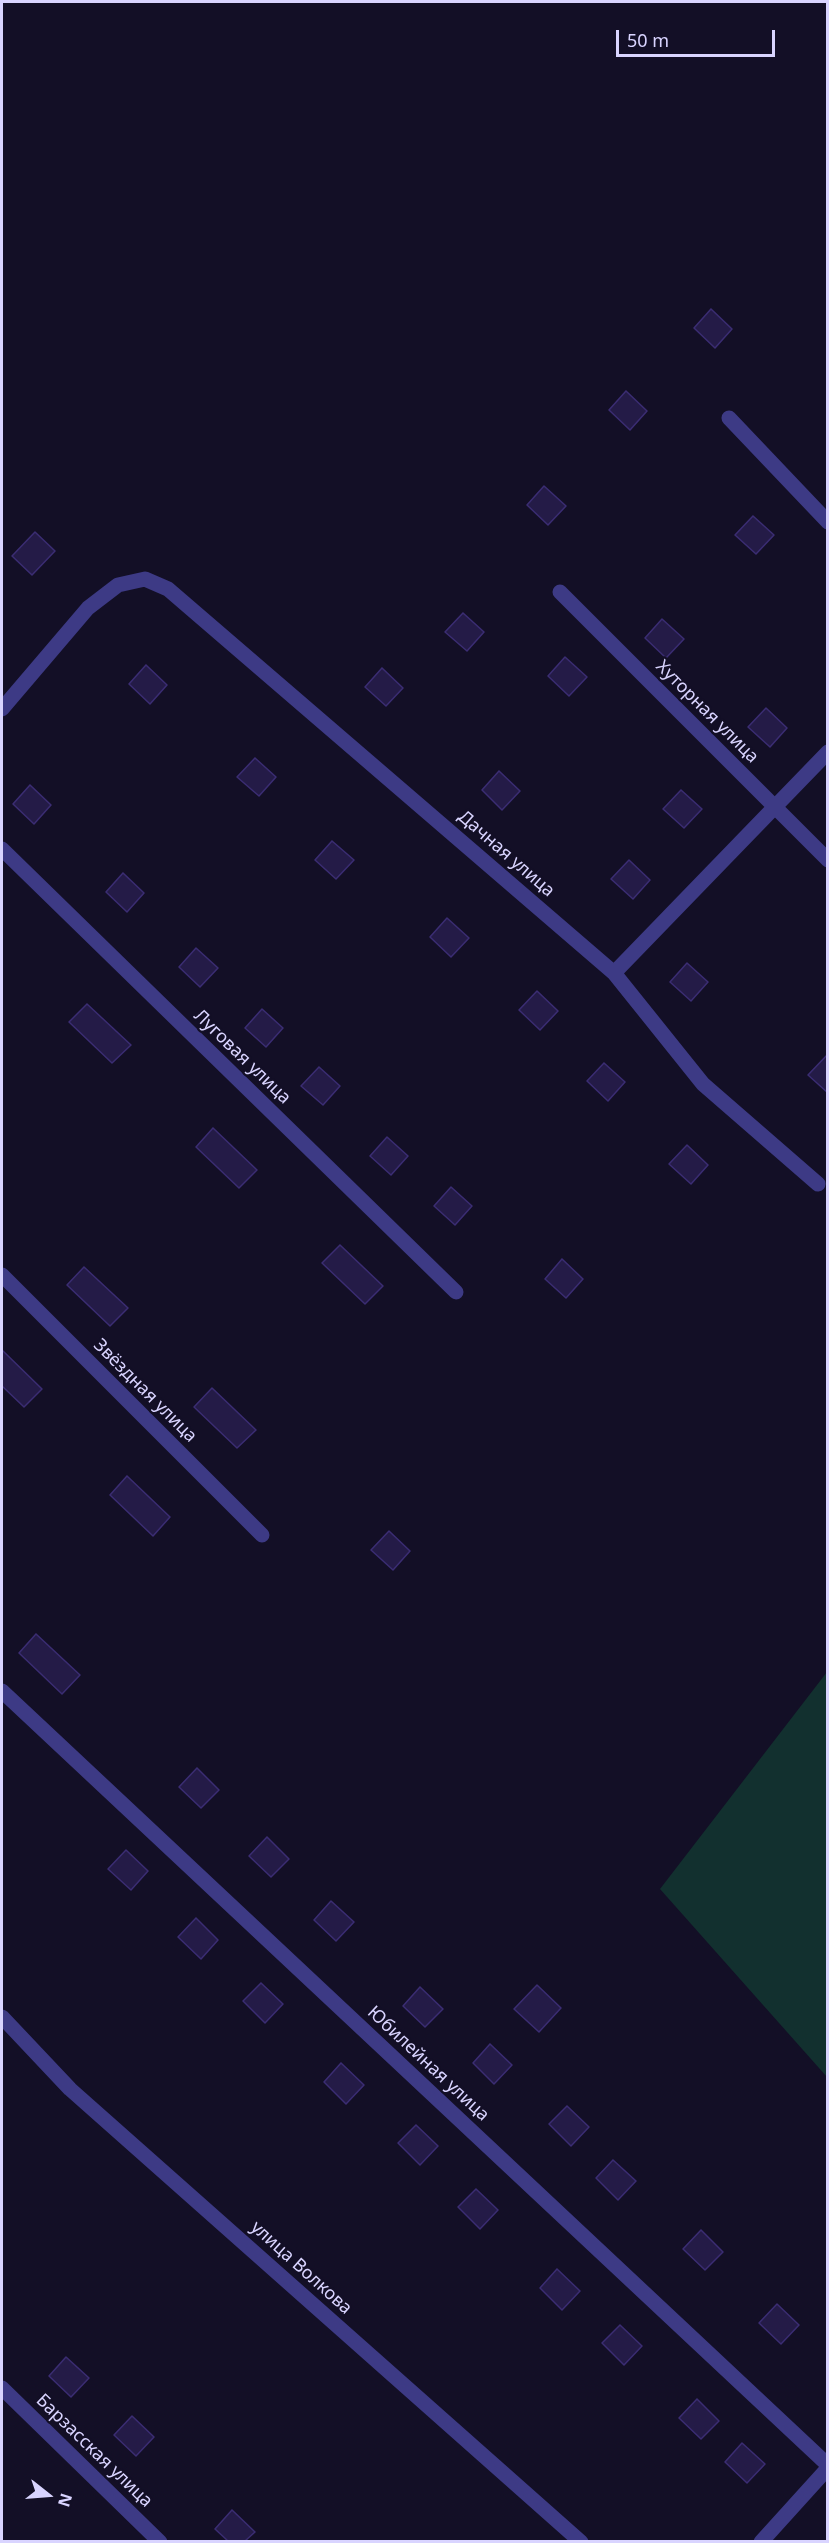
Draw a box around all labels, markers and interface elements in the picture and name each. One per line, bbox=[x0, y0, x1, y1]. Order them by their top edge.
scale bar bbox=[619, 18, 778, 56]
text: 50 m bbox=[627, 28, 669, 52]
street label: Хуторная улица bbox=[651, 656, 763, 768]
street label: Дачная улица bbox=[453, 806, 559, 902]
street label: Луговая улица bbox=[189, 1005, 295, 1109]
street label: Звёздная улица bbox=[89, 1335, 201, 1447]
street label: Юбилейная улица bbox=[363, 2002, 493, 2126]
street label: улица Волкова bbox=[246, 2217, 356, 2319]
street label: Барзасская улица bbox=[31, 2390, 157, 2512]
north arrow bbox=[18, 2465, 78, 2525]
text: N bbox=[53, 2491, 78, 2510]

